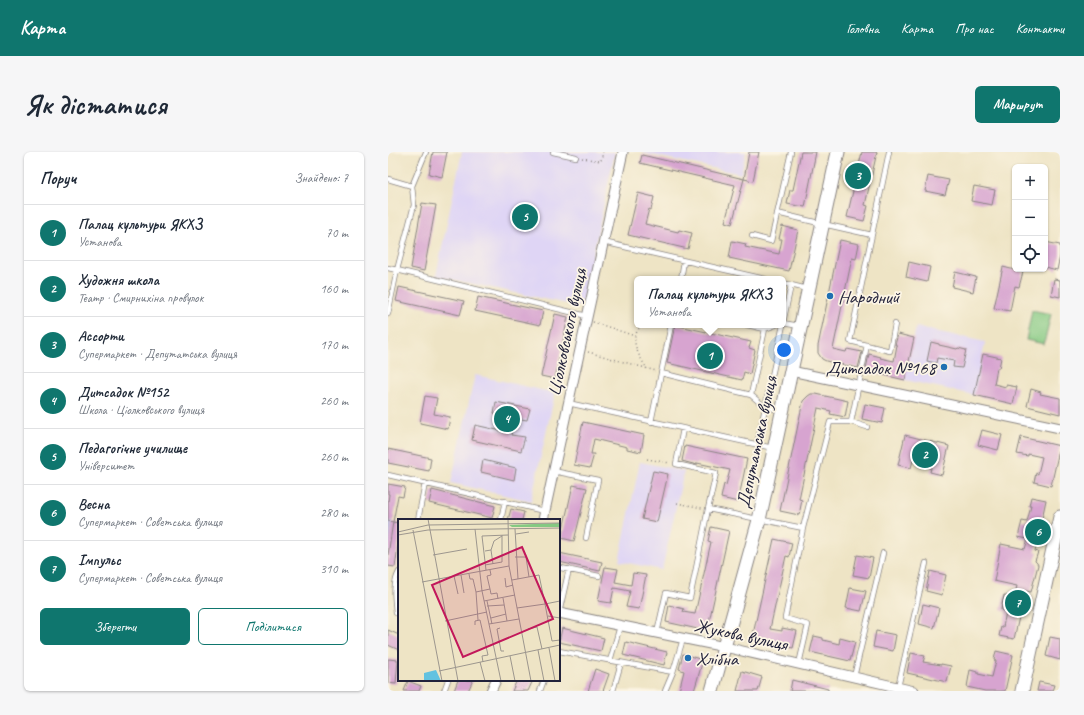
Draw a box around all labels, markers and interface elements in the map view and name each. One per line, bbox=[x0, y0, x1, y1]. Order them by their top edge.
text: Карта bbox=[20, 16, 65, 40]
text: Головна bbox=[846, 20, 879, 37]
text: Карта bbox=[901, 20, 933, 37]
text: Про нас bbox=[955, 20, 994, 37]
text: Контакти bbox=[1016, 20, 1064, 37]
button: Маршрут bbox=[975, 86, 1060, 123]
text: Як дістатися bbox=[24, 87, 167, 122]
pin: 3 bbox=[845, 161, 871, 191]
map controls bbox=[1012, 164, 1048, 272]
button: + bbox=[1012, 164, 1048, 200]
text: Поруч bbox=[40, 168, 76, 189]
text: Знайдено: 7 bbox=[294, 170, 348, 186]
button: − bbox=[1012, 200, 1048, 236]
pin: 5 bbox=[512, 202, 538, 232]
text: Палац культури ЯКХЗ bbox=[78, 215, 203, 234]
text: 1 bbox=[50, 225, 56, 241]
text: 70 m bbox=[326, 225, 348, 241]
text: Установа bbox=[78, 234, 121, 250]
button: locate bbox=[1012, 236, 1048, 272]
street label: Ціолковського вулиця bbox=[542, 265, 592, 398]
text: Художня школа bbox=[78, 271, 159, 290]
popup bbox=[634, 276, 786, 328]
text: 2 bbox=[50, 281, 56, 297]
text: 160 m bbox=[320, 281, 348, 297]
text: Палац культури ЯКХЗ bbox=[648, 285, 772, 304]
place label: Народний bbox=[838, 285, 901, 309]
text: Театр · Смирнихіна провулок bbox=[78, 290, 203, 306]
marker: Народний bbox=[825, 291, 835, 301]
text: Установа bbox=[648, 304, 691, 320]
text: Ассорти bbox=[78, 327, 124, 346]
text: 3 bbox=[50, 337, 56, 353]
text: 170 m bbox=[320, 337, 348, 353]
your location bbox=[774, 340, 794, 360]
pin: 1 bbox=[697, 341, 723, 371]
text: Супермаркет · Депутатська вулиця bbox=[78, 346, 237, 362]
place label: Дитсадок №168 bbox=[826, 356, 938, 380]
marker: Дитсадок №168 bbox=[939, 362, 949, 372]
street label: Депутатська вулиця bbox=[731, 373, 783, 511]
text: Дитсадок №152 bbox=[78, 383, 169, 402]
text: 4 bbox=[50, 393, 56, 409]
text: 260 m bbox=[320, 393, 348, 409]
text: Школа · Ціолковського вулиця bbox=[78, 402, 204, 418]
pin: 4 bbox=[494, 404, 520, 434]
text: Педагогічне училище bbox=[78, 439, 187, 458]
pin: 2 bbox=[912, 440, 938, 470]
text: 5 bbox=[50, 449, 56, 465]
text: 260 m bbox=[320, 449, 348, 465]
text: Університет bbox=[78, 458, 134, 474]
text: Весна bbox=[78, 495, 110, 514]
text: 6 bbox=[50, 505, 56, 521]
text: 280 m bbox=[320, 505, 348, 521]
text: Супермаркет · Советська вулиця bbox=[78, 514, 222, 530]
pin: 6 bbox=[1025, 517, 1051, 547]
inset map bbox=[398, 519, 560, 681]
text: Імпульс bbox=[78, 551, 121, 570]
text: 7 bbox=[50, 561, 56, 577]
text: 310 m bbox=[320, 561, 348, 577]
text: Супермаркет · Советська вулиця bbox=[78, 570, 222, 586]
pin: 7 bbox=[1005, 588, 1031, 618]
button: Зберегти bbox=[40, 608, 190, 645]
button: Поділитися bbox=[198, 608, 348, 645]
street label: Жукова вулиця bbox=[692, 613, 791, 657]
place label: Хлібна bbox=[696, 647, 740, 671]
marker: Хлібна bbox=[683, 653, 693, 663]

